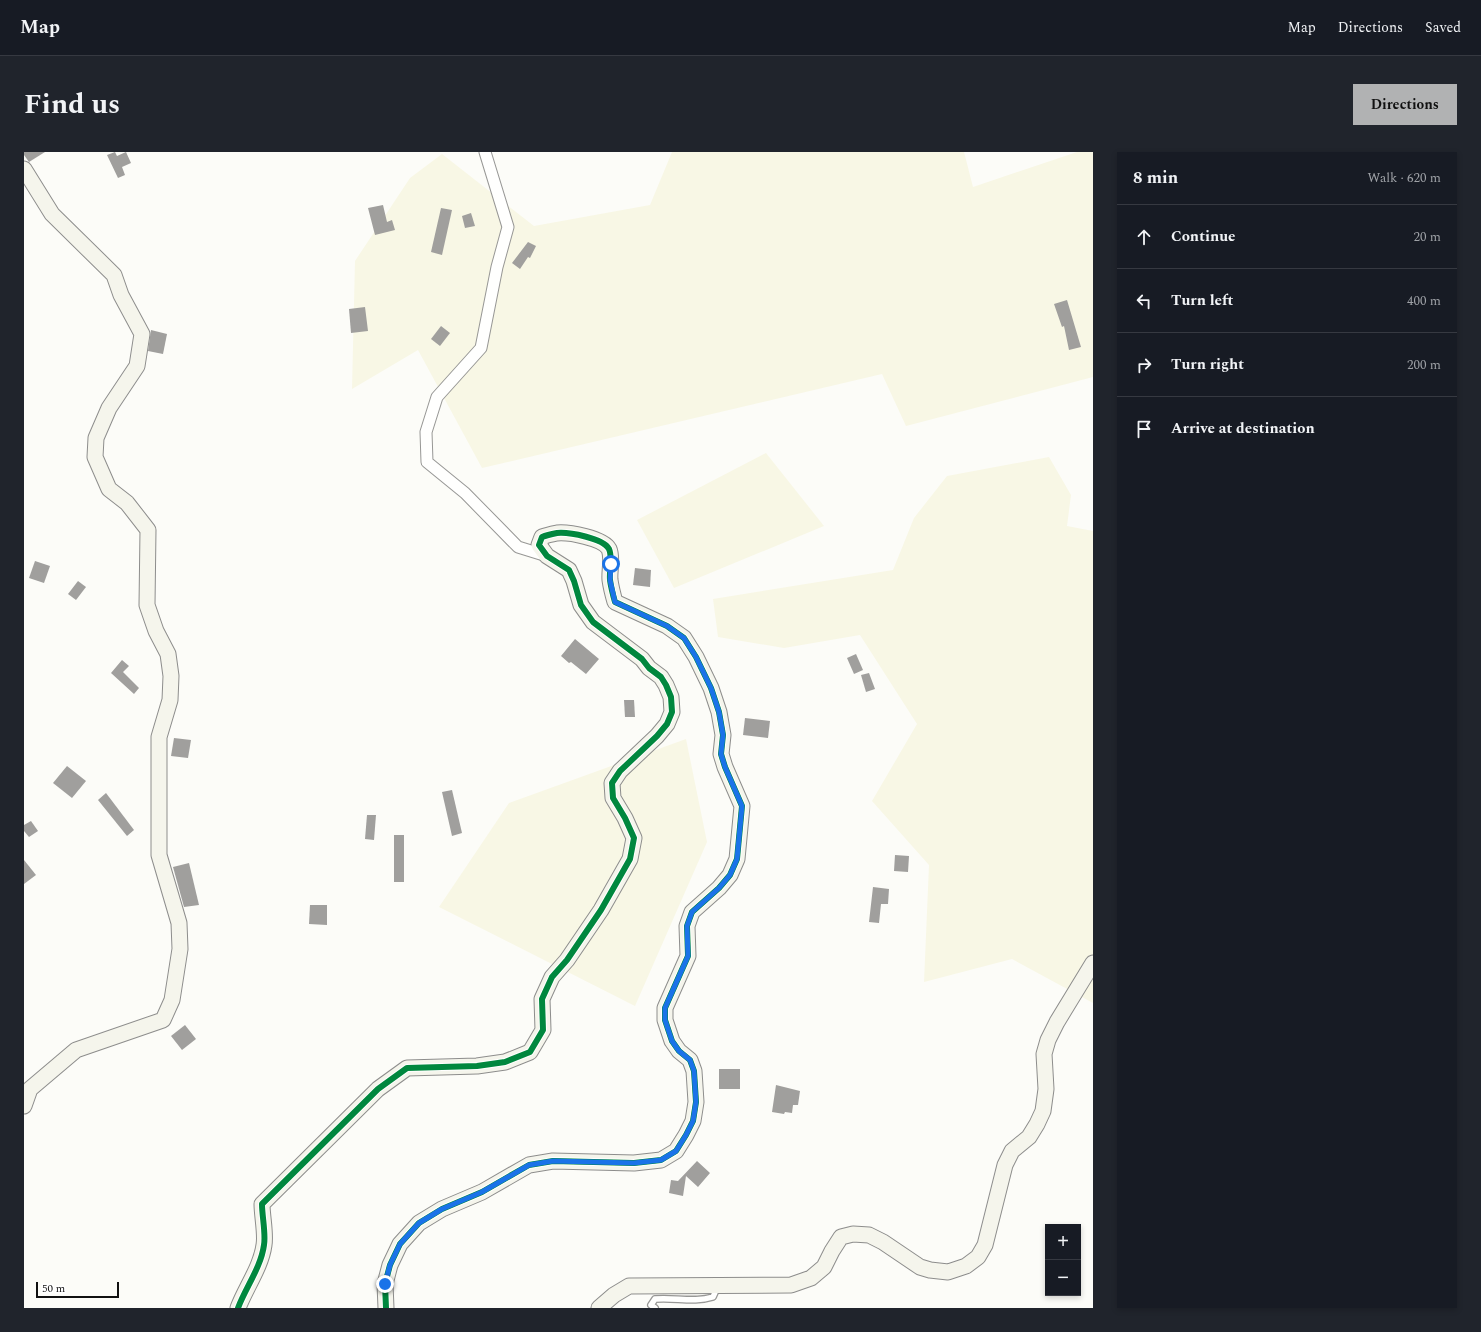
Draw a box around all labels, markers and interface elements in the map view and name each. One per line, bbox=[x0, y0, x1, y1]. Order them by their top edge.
text: Map bbox=[20, 13, 60, 42]
text: Map bbox=[1288, 17, 1316, 38]
text: Directions bbox=[1338, 17, 1403, 38]
text: Saved bbox=[1425, 17, 1461, 38]
text: Find us bbox=[24, 83, 120, 126]
button: Directions bbox=[1353, 84, 1457, 125]
text: 8 min bbox=[1133, 165, 1178, 191]
text: Walk · 620 m bbox=[1367, 168, 1441, 188]
text: Continue bbox=[1171, 225, 1236, 248]
icon: ahead bbox=[1133, 226, 1155, 248]
text: 20 m bbox=[1414, 227, 1441, 247]
text: Turn left bbox=[1171, 289, 1233, 312]
icon: left bbox=[1133, 290, 1155, 312]
text: 400 m bbox=[1407, 291, 1441, 311]
text: Turn right bbox=[1171, 353, 1244, 376]
icon: right bbox=[1133, 354, 1155, 376]
text: 200 m bbox=[1407, 355, 1441, 375]
text: Arrive at destination bbox=[1171, 417, 1315, 440]
icon: arrive bbox=[1133, 418, 1155, 440]
route start bbox=[602, 555, 620, 573]
map controls bbox=[1045, 1224, 1081, 1296]
button: + bbox=[1045, 1224, 1081, 1260]
button: − bbox=[1045, 1260, 1081, 1296]
route end bbox=[376, 1275, 394, 1293]
scale bar bbox=[36, 1280, 119, 1299]
text: 50 m bbox=[42, 1280, 65, 1297]

